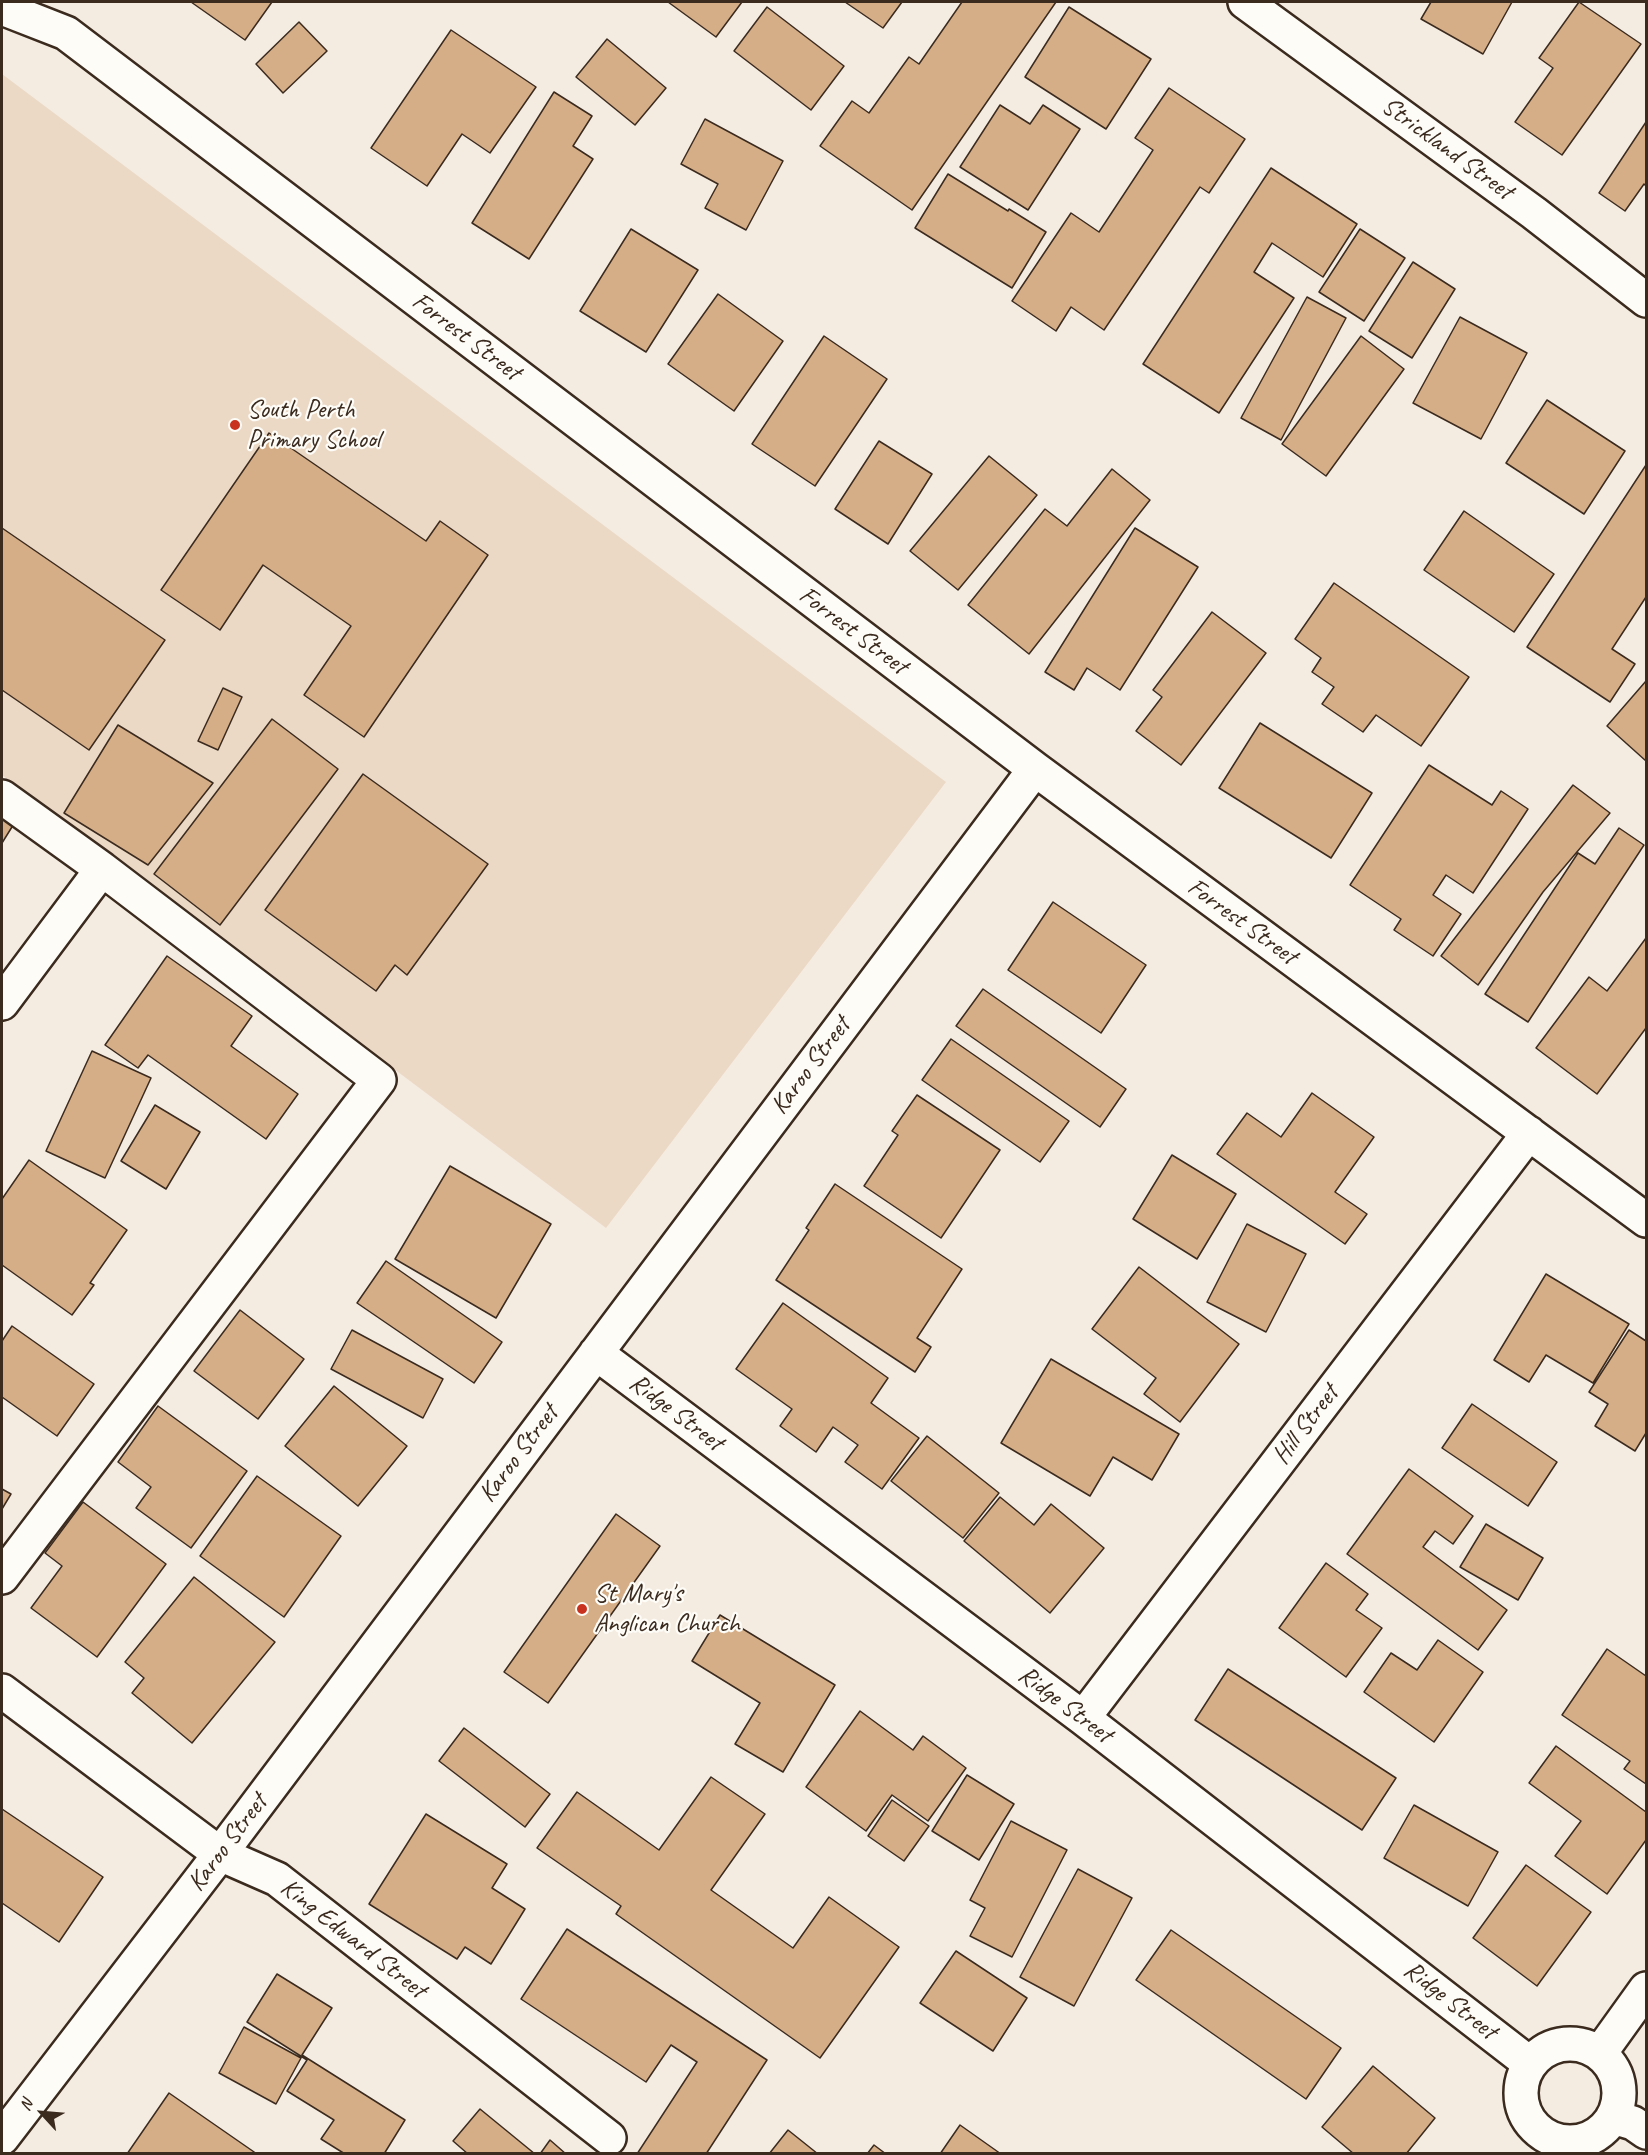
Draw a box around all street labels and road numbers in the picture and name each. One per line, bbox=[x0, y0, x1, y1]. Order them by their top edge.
street label: Strickland Street bbox=[1375, 91, 1519, 207]
street label: Forrest Street bbox=[405, 286, 527, 388]
street label: Forrest Street bbox=[792, 580, 914, 682]
street label: Forrest Street bbox=[1181, 872, 1303, 972]
street label: Karoo Street bbox=[764, 1011, 858, 1121]
street label: Ridge Street bbox=[623, 1368, 729, 1458]
street label: Hill Street bbox=[1266, 1379, 1346, 1471]
street label: Karoo Street bbox=[472, 1399, 566, 1509]
street label: Ridge Street bbox=[1012, 1660, 1118, 1750]
street label: Karoo Street bbox=[181, 1788, 275, 1898]
street label: King Edward Street bbox=[274, 1872, 432, 2006]
street label: Ridge Street bbox=[1397, 1955, 1503, 2047]

